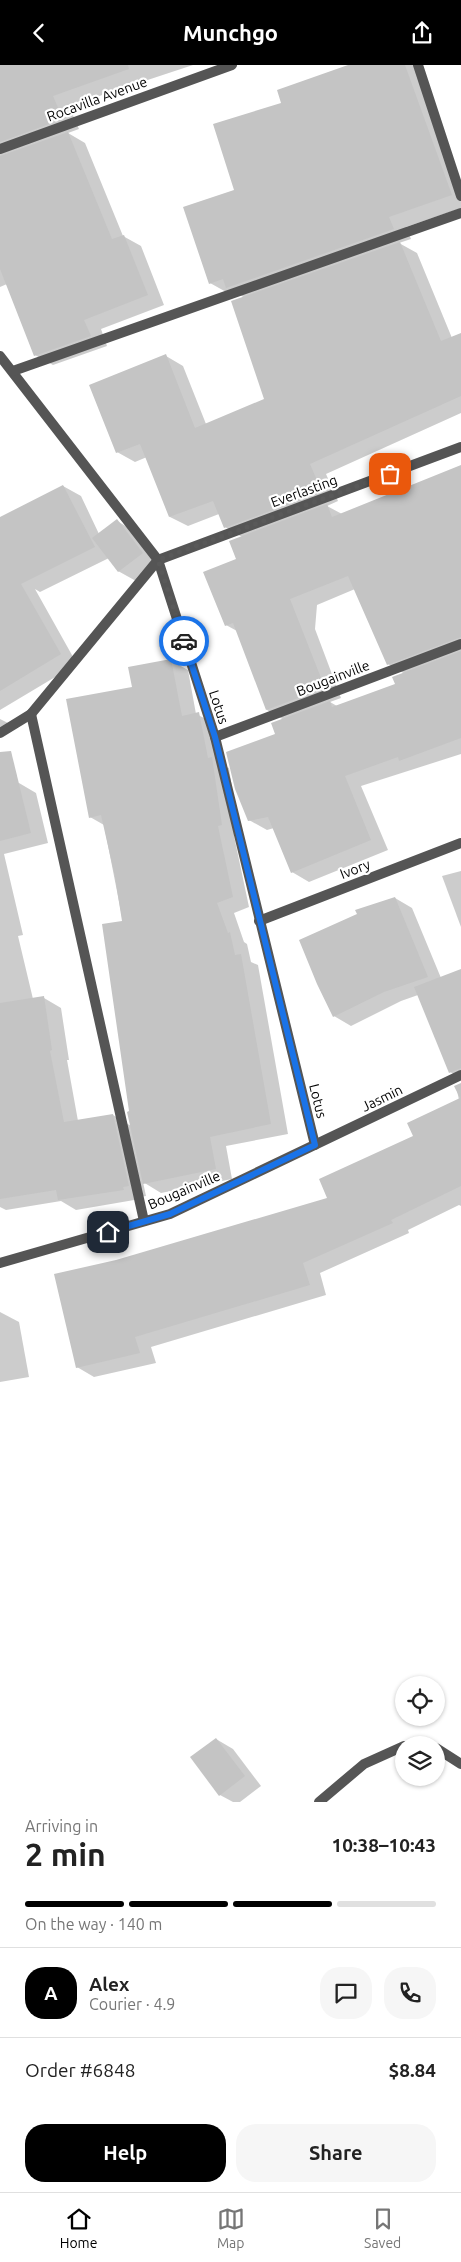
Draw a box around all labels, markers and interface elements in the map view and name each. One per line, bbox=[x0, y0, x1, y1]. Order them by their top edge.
icon: back bbox=[25, 19, 53, 47]
icon: share bbox=[408, 19, 436, 47]
text: Munchgo bbox=[183, 20, 278, 45]
street label: Rocavilla Avenue bbox=[45, 73, 149, 125]
pin bbox=[369, 453, 411, 495]
icon: bag bbox=[376, 460, 404, 488]
street label: Everlasting bbox=[269, 472, 339, 510]
courier bbox=[159, 616, 209, 666]
icon: car bbox=[170, 627, 198, 655]
street label: Bougainville bbox=[294, 657, 372, 699]
street label: Lotus bbox=[206, 688, 232, 726]
street label: Ivory bbox=[338, 856, 373, 882]
street label: Jasmin bbox=[359, 1081, 405, 1115]
street label: Lotus bbox=[306, 1082, 330, 1120]
street label: Bougainville bbox=[145, 1168, 223, 1212]
pin bbox=[87, 1211, 129, 1253]
icon: home bbox=[94, 1218, 122, 1246]
map controls bbox=[395, 1676, 445, 1786]
button: locate bbox=[395, 1676, 445, 1726]
button: layers bbox=[395, 1736, 445, 1786]
text: Arriving in bbox=[25, 1817, 98, 1835]
text: 10:38–10:43 bbox=[331, 1834, 436, 1856]
text: 2 min bbox=[25, 1836, 106, 1872]
text: On the way · 140 m bbox=[25, 1915, 162, 1933]
button: chat bbox=[320, 1967, 372, 2019]
button: phone bbox=[384, 1967, 436, 2019]
text: Alex bbox=[89, 1973, 129, 1995]
text: A bbox=[44, 1982, 58, 2004]
text: Courier · 4.9 bbox=[89, 1995, 175, 2013]
text: Order #6848 bbox=[25, 2059, 135, 2081]
text: $8.84 bbox=[388, 2059, 436, 2081]
button: Help bbox=[25, 2124, 226, 2182]
button: Share bbox=[236, 2124, 436, 2182]
tab: Home bbox=[60, 2205, 97, 2251]
tab: Map bbox=[217, 2205, 245, 2251]
tab: Saved bbox=[364, 2205, 401, 2251]

